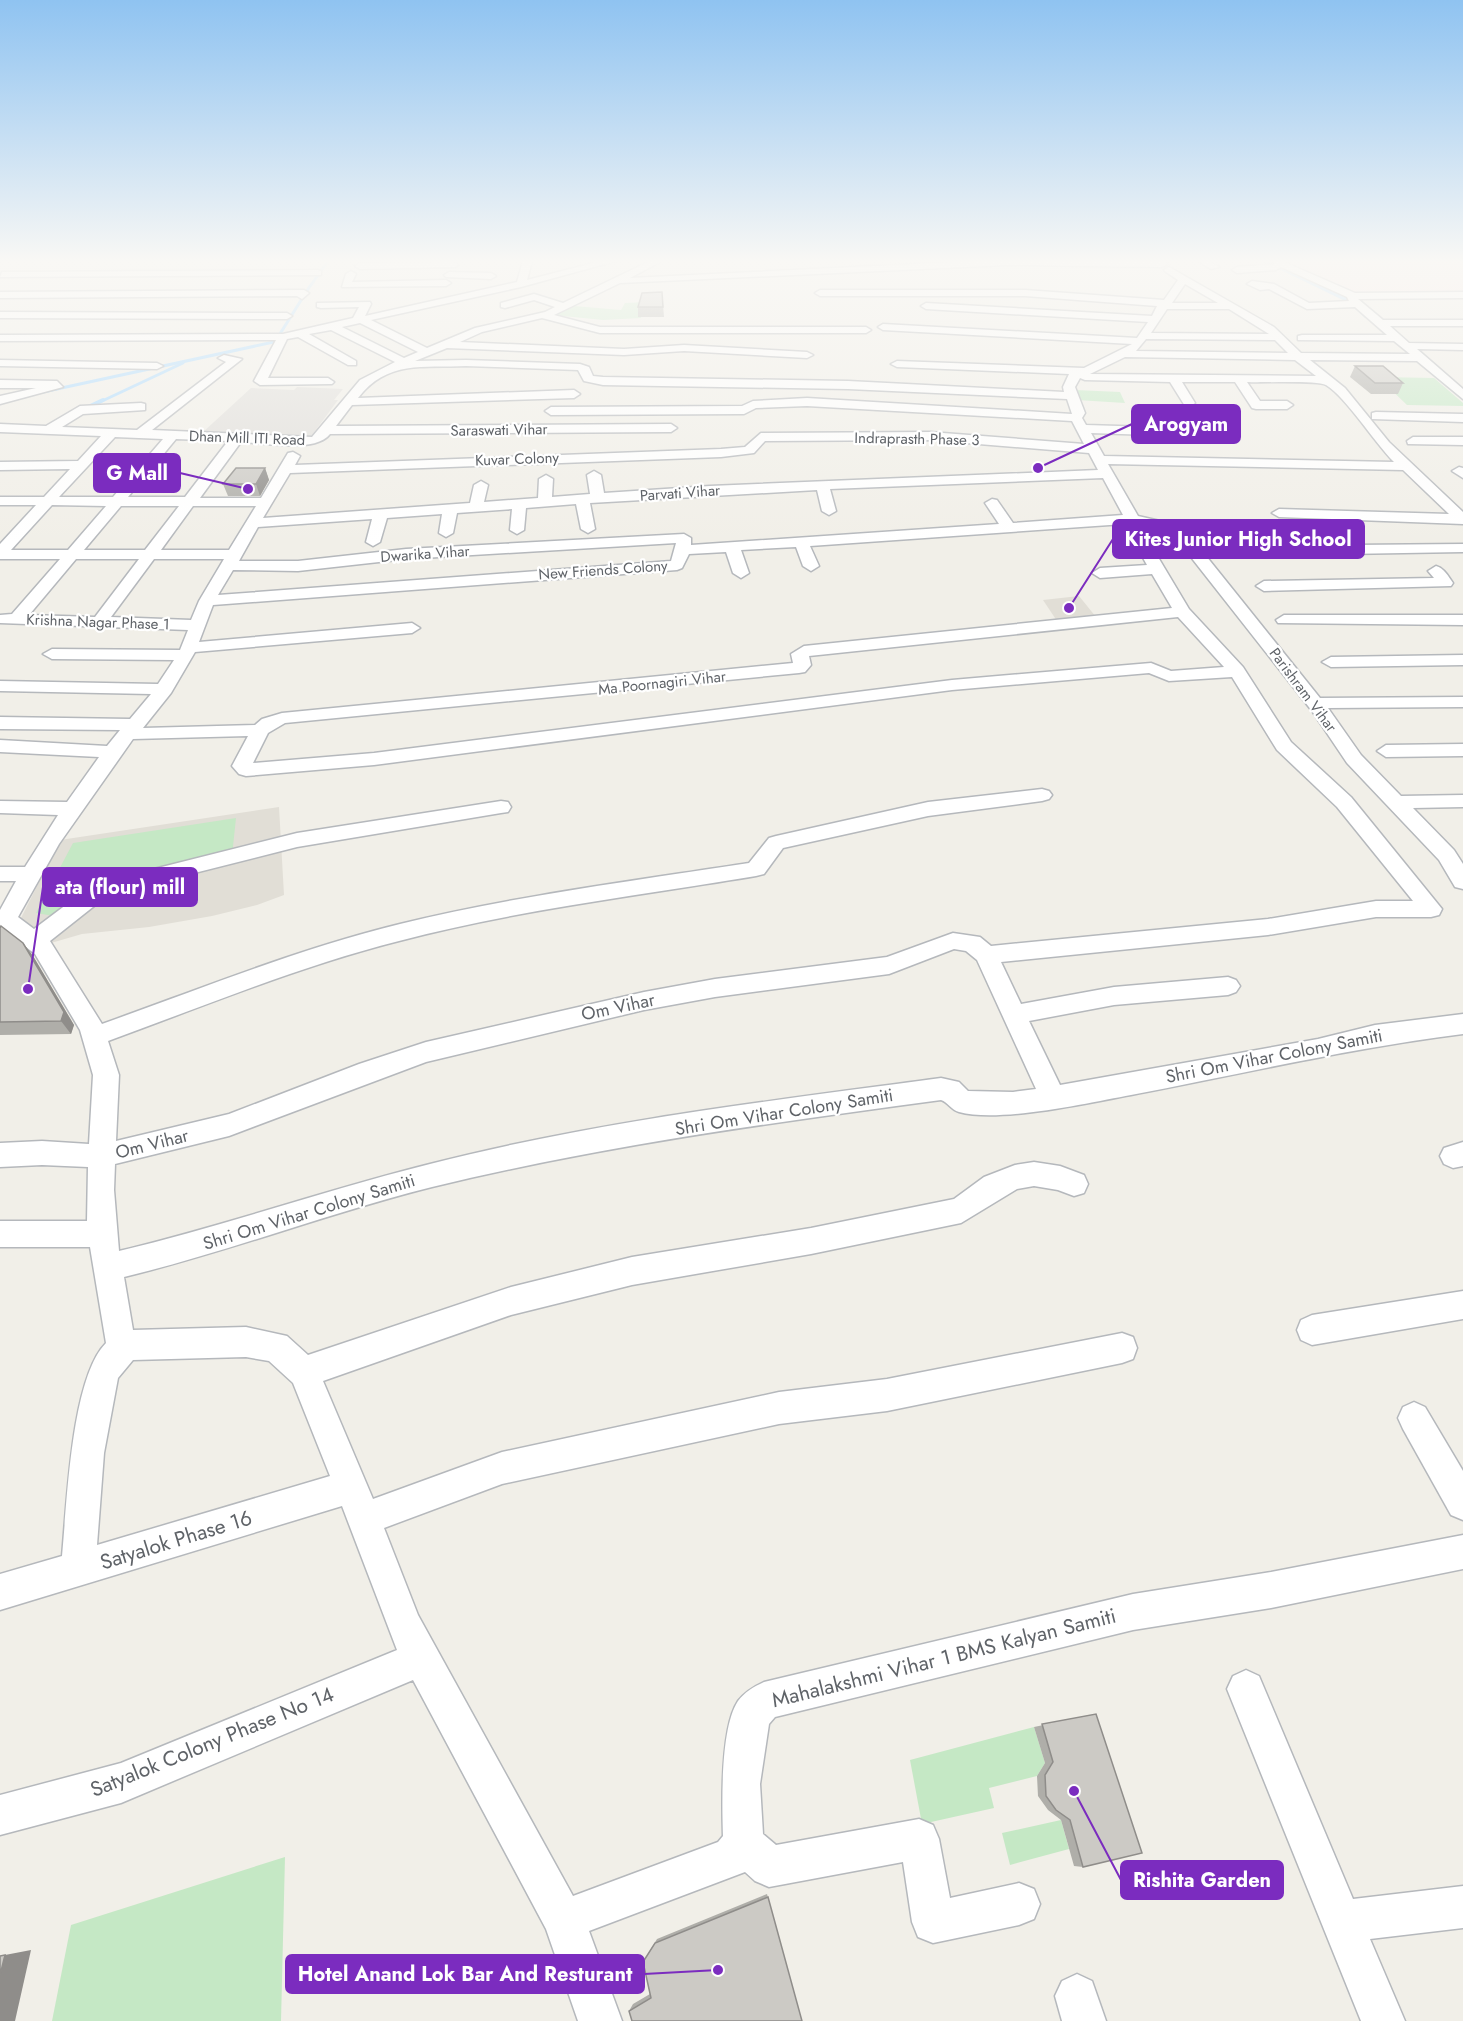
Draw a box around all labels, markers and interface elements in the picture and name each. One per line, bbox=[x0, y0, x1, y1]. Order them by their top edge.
callout: Arogyam bbox=[1132, 405, 1240, 443]
text: Arogyam bbox=[1143, 410, 1228, 439]
street label: Saraswati Vihar bbox=[450, 418, 549, 442]
street label: Dhan Mill ITI Road bbox=[189, 425, 305, 451]
street label: Indraprasth Phase 3 bbox=[854, 427, 980, 451]
street label: Kuvar Colony bbox=[475, 447, 560, 471]
callout: G Mall bbox=[94, 454, 180, 492]
text: G Mall bbox=[106, 459, 168, 488]
street label: Parvati Vihar bbox=[639, 479, 722, 507]
callout: Kites Junior High School bbox=[1113, 520, 1364, 558]
text: Kites Junior High School bbox=[1124, 525, 1352, 554]
street label: Dwarika Vihar bbox=[380, 540, 471, 568]
street label: New Friends Colony bbox=[538, 554, 669, 585]
street label: Krishna Nagar Phase 1 bbox=[26, 609, 170, 635]
street label: Parishram Vihar bbox=[1264, 643, 1343, 737]
street label: Ma Poornagiri Vihar bbox=[597, 665, 728, 701]
callout: ata (flour) mill bbox=[43, 868, 197, 906]
text: ata (flour) mill bbox=[55, 873, 185, 902]
street label: Om Vihar bbox=[579, 986, 658, 1027]
street label: Shri Om Vihar Colony Samiti bbox=[1163, 1022, 1385, 1090]
street label: Shri Om Vihar Colony Samiti bbox=[673, 1082, 895, 1142]
street label: Om Vihar bbox=[113, 1122, 192, 1166]
street label: Shri Om Vihar Colony Samiti bbox=[200, 1167, 418, 1257]
street label: Satyalok Phase 16 bbox=[96, 1503, 256, 1577]
street label: Mahalakshmi Vihar 1 BMS Kalyan Samiti bbox=[769, 1601, 1119, 1715]
street label: Satyalok Colony Phase No 14 bbox=[86, 1679, 338, 1805]
callout: Rishita Garden bbox=[1121, 1861, 1283, 1899]
text: Rishita Garden bbox=[1133, 1866, 1271, 1895]
callout: Hotel Anand Lok Bar And Resturant bbox=[286, 1955, 644, 1993]
text: Hotel Anand Lok Bar And Resturant bbox=[298, 1960, 633, 1989]

